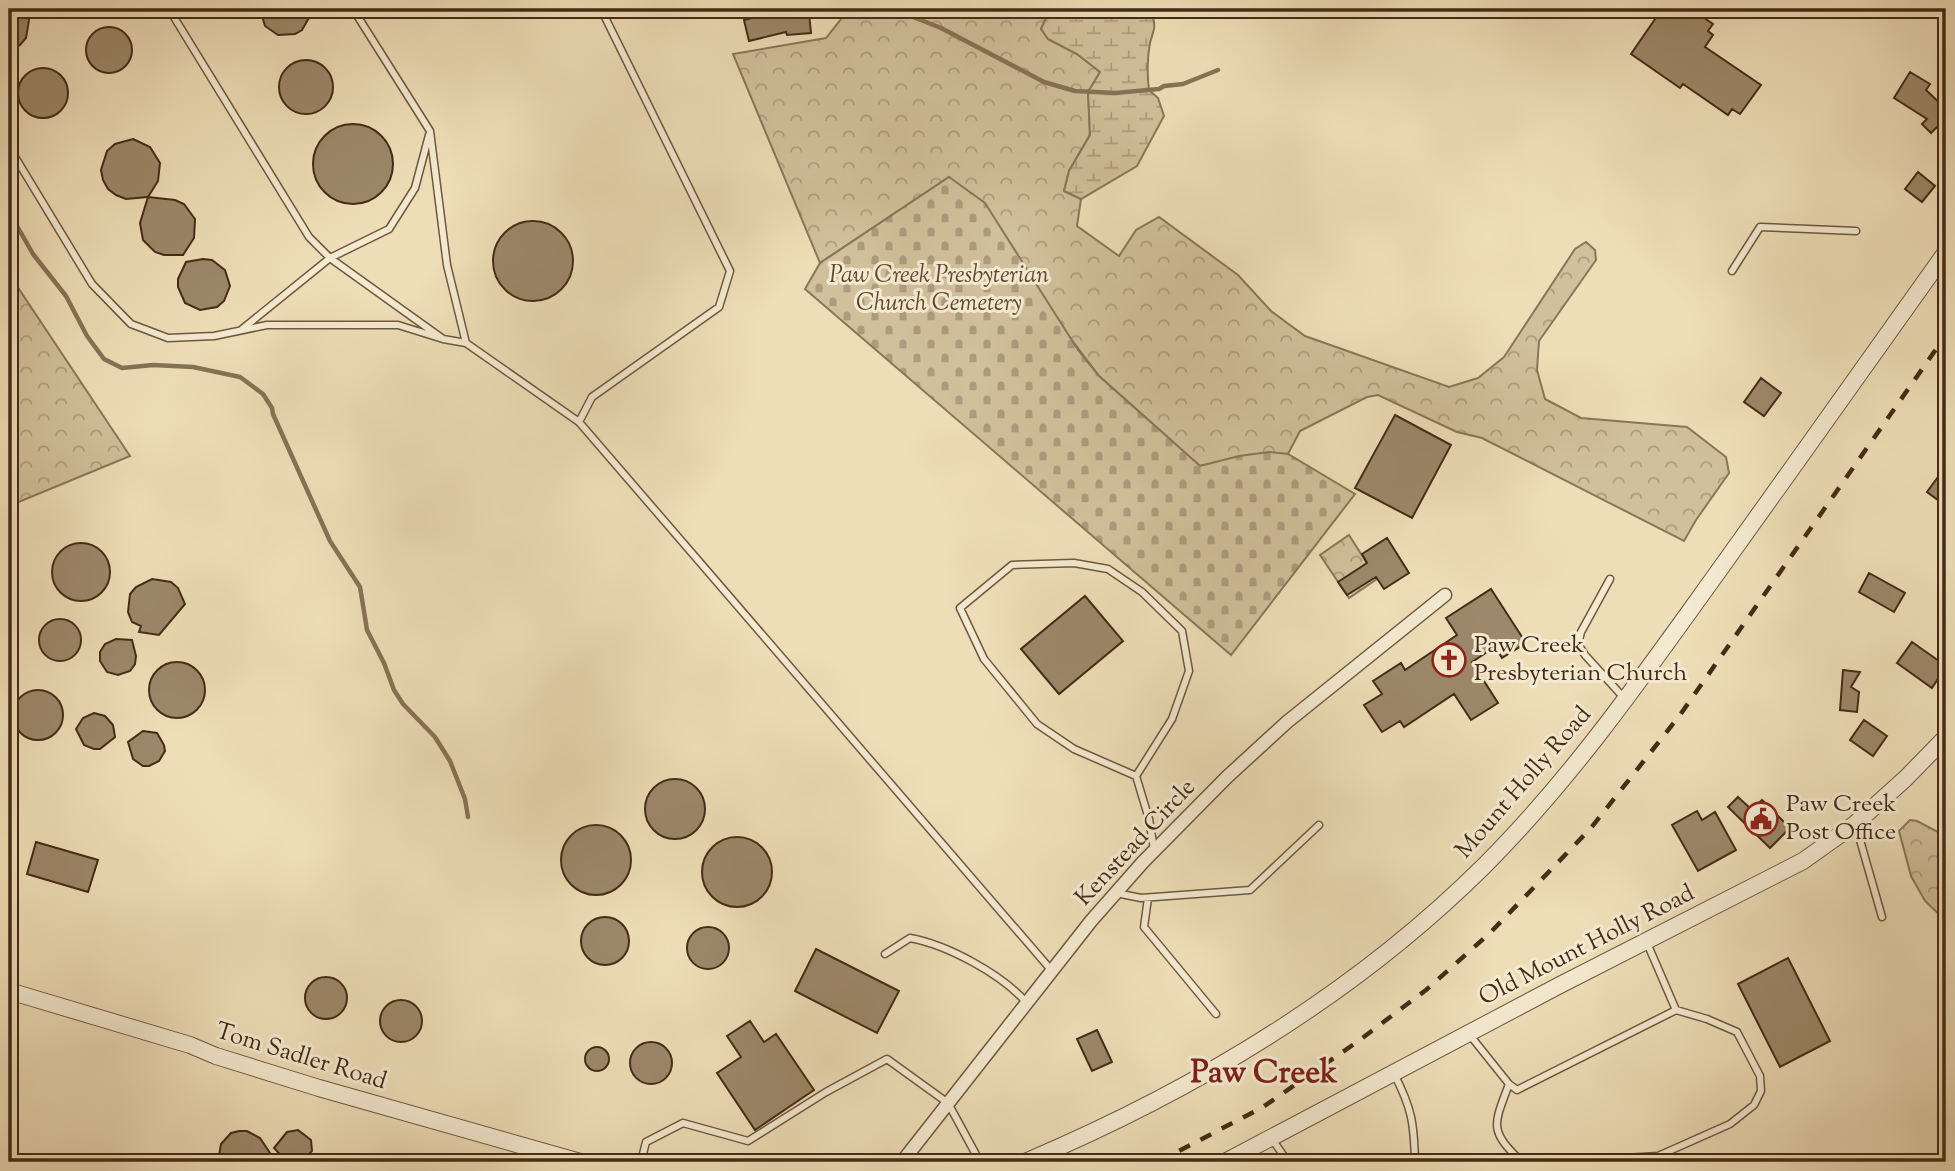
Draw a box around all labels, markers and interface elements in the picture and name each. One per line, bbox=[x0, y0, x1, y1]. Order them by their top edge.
park label: Paw Creek Presbyterian Church Cemetery bbox=[829, 259, 1049, 321]
place label: Paw Creek Presbyterian Church bbox=[1474, 629, 1687, 691]
church icon: Paw Creek Presbyterian Church bbox=[1430, 641, 1468, 679]
street label: Mount Holly Road bbox=[1448, 699, 1600, 867]
street label: Kenstead Circle bbox=[1068, 772, 1204, 914]
place label: Paw Creek Post Office bbox=[1786, 788, 1896, 850]
public building icon: Paw Creek Post Office bbox=[1742, 800, 1780, 838]
street label: Old Mount Holly Road bbox=[1473, 877, 1701, 1015]
street label: Tom Sadler Road bbox=[211, 1015, 391, 1099]
district label: Paw Creek bbox=[1190, 1051, 1338, 1097]

